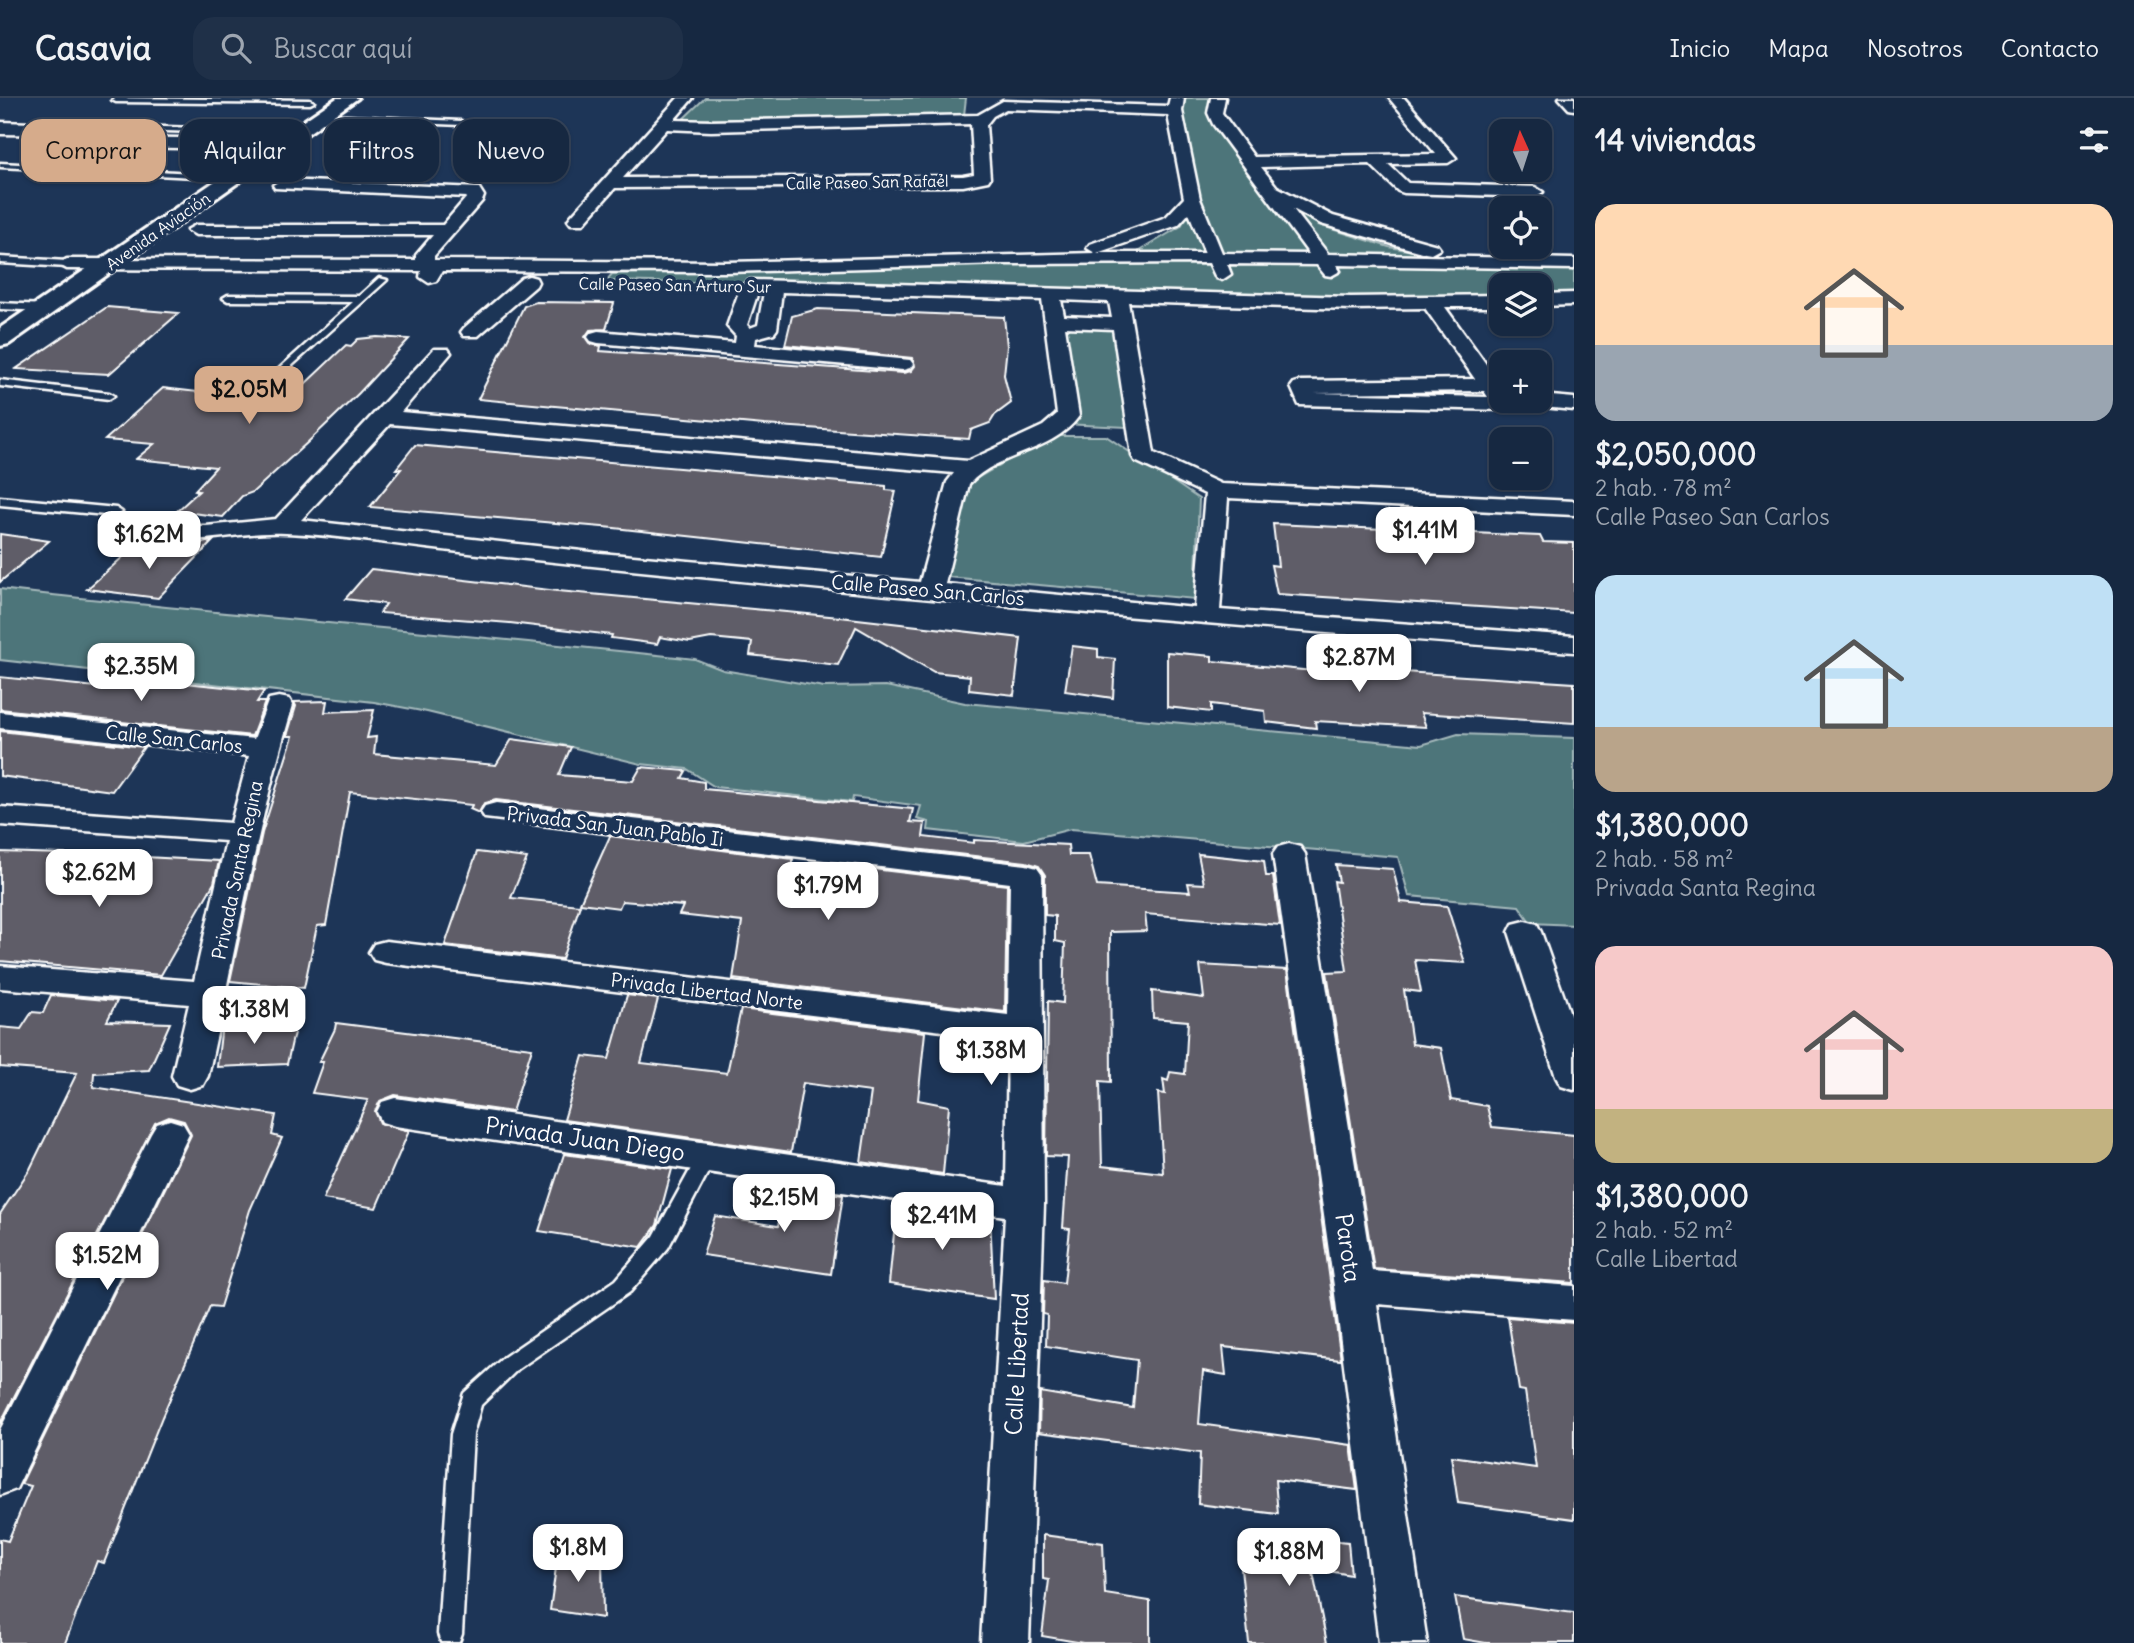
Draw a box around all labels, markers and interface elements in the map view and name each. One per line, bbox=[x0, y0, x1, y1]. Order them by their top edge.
search box bbox=[193, 17, 683, 80]
text: Casavia bbox=[35, 27, 151, 69]
icon: search bbox=[217, 29, 255, 67]
text: Buscar aquí bbox=[273, 32, 412, 65]
text: Inicio bbox=[1670, 33, 1730, 63]
text: Mapa bbox=[1768, 33, 1829, 63]
text: Nosotros bbox=[1867, 33, 1963, 63]
text: Contacto bbox=[2001, 33, 2099, 63]
chip: Comprar bbox=[21, 119, 166, 182]
chip: Alquilar bbox=[180, 119, 310, 182]
chip: Filtros bbox=[324, 119, 439, 182]
chip: Nuevo bbox=[453, 119, 569, 182]
north arrow bbox=[1489, 119, 1552, 182]
map controls bbox=[1489, 119, 1552, 490]
text: 14 viviendas bbox=[1595, 121, 1756, 159]
icon: filters bbox=[2075, 121, 2113, 159]
street label: Calle Paseo San Rafaél bbox=[785, 171, 949, 193]
street label: Avenida Aviación bbox=[102, 188, 214, 274]
button: locate bbox=[1489, 196, 1552, 259]
icon: home bbox=[1791, 250, 1917, 376]
street label: Calle Paseo San Arturo Sur bbox=[578, 273, 772, 297]
button: layers bbox=[1489, 273, 1552, 336]
button: + bbox=[1489, 350, 1552, 413]
pin: $2.05M bbox=[192, 366, 306, 426]
text: $2.05M bbox=[210, 374, 288, 403]
button: − bbox=[1489, 427, 1552, 490]
text: $2,050,000 bbox=[1595, 435, 1757, 473]
text: 2 hab. · 78 m² bbox=[1595, 473, 1732, 502]
text: Calle Paseo San Carlos bbox=[1595, 502, 1830, 531]
pin: $1.41M bbox=[1368, 508, 1482, 567]
pin: $1.62M bbox=[92, 512, 206, 571]
text: $1.41M bbox=[1392, 515, 1458, 544]
text: $1.62M bbox=[114, 519, 184, 548]
street label: Calle Paseo San Carlos bbox=[830, 570, 1026, 610]
icon: home bbox=[1791, 621, 1917, 747]
pin: $2.87M bbox=[1302, 634, 1416, 694]
text: $2.87M bbox=[1322, 642, 1396, 671]
pin: $2.35M bbox=[84, 644, 198, 703]
text: $2.35M bbox=[103, 651, 179, 680]
street label: Calle San Carlos bbox=[104, 720, 244, 758]
street label: Privada Santa Regina bbox=[206, 778, 268, 962]
street label: Privada San Juan Pablo Ii bbox=[505, 801, 725, 851]
text: $1,380,000 bbox=[1595, 806, 1749, 844]
text: 2 hab. · 58 m² bbox=[1595, 844, 1734, 873]
pin: $2.62M bbox=[42, 850, 156, 909]
text: $2.62M bbox=[62, 857, 136, 886]
pin: $1.79M bbox=[771, 862, 885, 922]
text: $1.79M bbox=[793, 870, 863, 899]
text: Privada Santa Regina bbox=[1595, 873, 1816, 902]
street label: Privada Libertad Norte bbox=[609, 967, 805, 1015]
pin: $1.38M bbox=[197, 986, 311, 1046]
icon: home bbox=[1791, 992, 1917, 1118]
text: $1.38M bbox=[218, 994, 290, 1023]
pin: $1.38M bbox=[934, 1028, 1048, 1087]
text: $1.38M bbox=[955, 1035, 1027, 1064]
street label: Privada Juan Diego bbox=[483, 1110, 687, 1167]
pin: $2.15M bbox=[727, 1174, 841, 1234]
text: $1,380,000 bbox=[1595, 1177, 1749, 1215]
text: $2.15M bbox=[749, 1182, 819, 1211]
pin: $2.41M bbox=[885, 1192, 999, 1252]
text: $2.41M bbox=[907, 1200, 977, 1229]
street label: Parota bbox=[1329, 1212, 1368, 1284]
text: 2 hab. · 52 m² bbox=[1595, 1215, 1733, 1244]
pin: $1.52M bbox=[50, 1232, 164, 1292]
text: $1.52M bbox=[72, 1240, 142, 1269]
text: Calle Libertad bbox=[1595, 1244, 1738, 1273]
street label: Calle Libertad bbox=[998, 1292, 1035, 1436]
pin: $1.8M bbox=[529, 1524, 627, 1584]
pin: $1.88M bbox=[1232, 1528, 1346, 1588]
text: $1.8M bbox=[549, 1532, 607, 1561]
text: $1.88M bbox=[1253, 1536, 1325, 1565]

